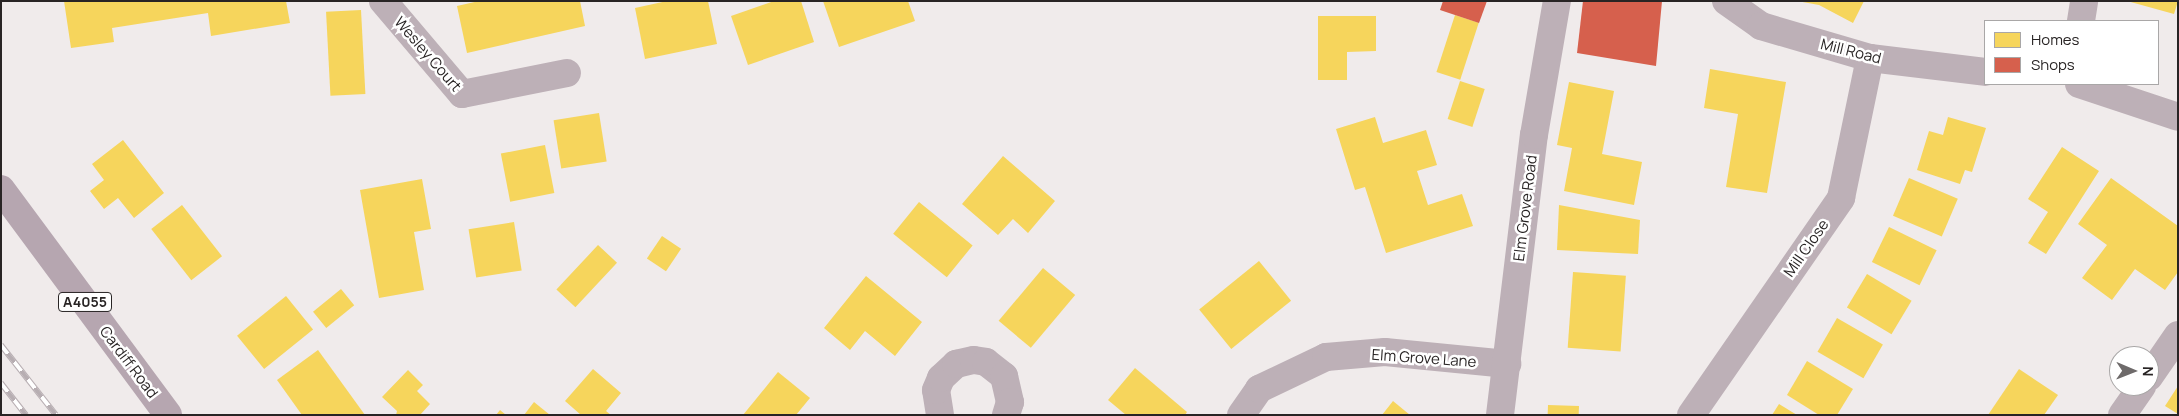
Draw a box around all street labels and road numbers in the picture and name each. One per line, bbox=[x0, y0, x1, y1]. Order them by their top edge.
street label: Wesley Court bbox=[391, 13, 465, 95]
street label: Mill Road bbox=[1819, 35, 1883, 67]
street label: Elm Grove Road bbox=[1510, 154, 1540, 262]
street label: Mill Close bbox=[1780, 216, 1832, 280]
road number: A4055 bbox=[58, 290, 112, 314]
street label: Cardiff Road bbox=[96, 323, 162, 401]
street label: Elm Grove Lane bbox=[1371, 345, 1477, 371]

